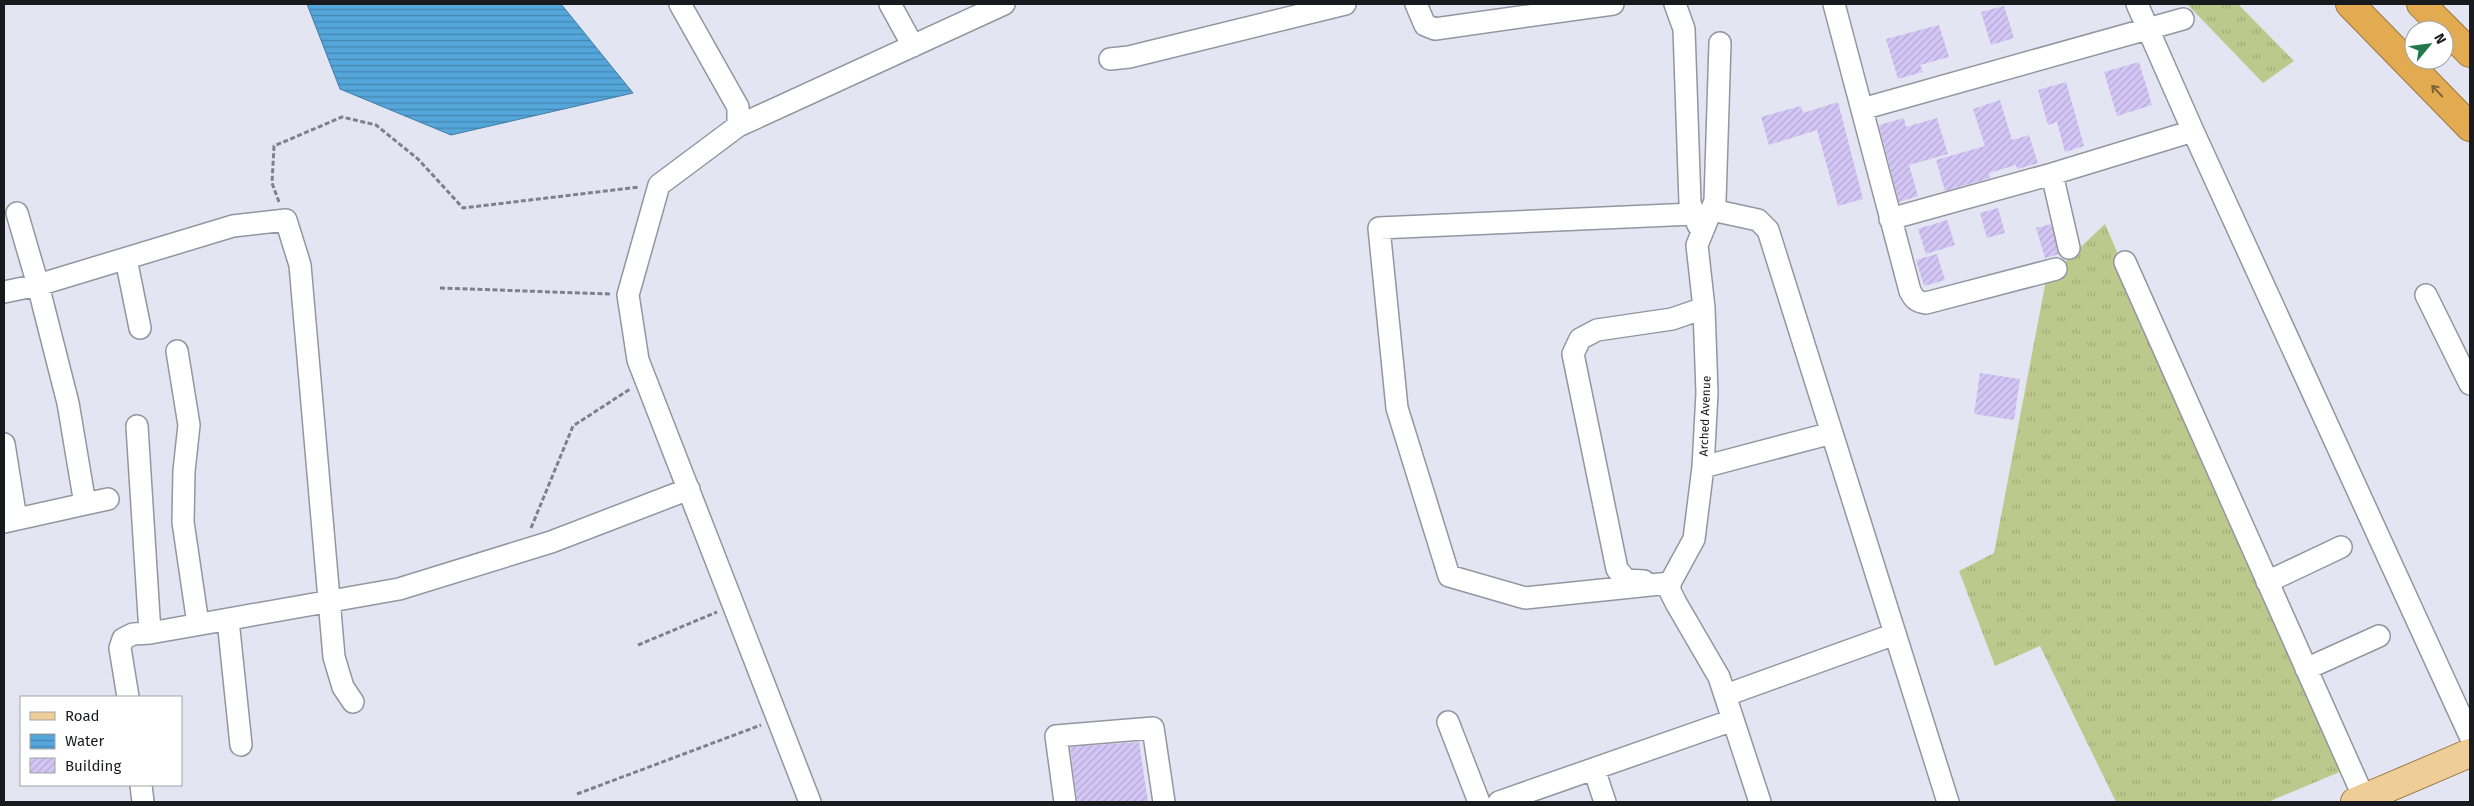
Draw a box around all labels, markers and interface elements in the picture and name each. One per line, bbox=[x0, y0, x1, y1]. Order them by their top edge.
north arrow bbox=[2404, 20, 2454, 70]
text: N bbox=[2430, 31, 2450, 47]
one-way arrow bbox=[2431, 85, 2443, 98]
street label: Arched Avenue bbox=[1697, 375, 1713, 457]
legend bbox=[20, 696, 182, 786]
text: Road bbox=[65, 707, 100, 725]
text: Water bbox=[65, 732, 104, 750]
text: Building bbox=[65, 757, 121, 775]

